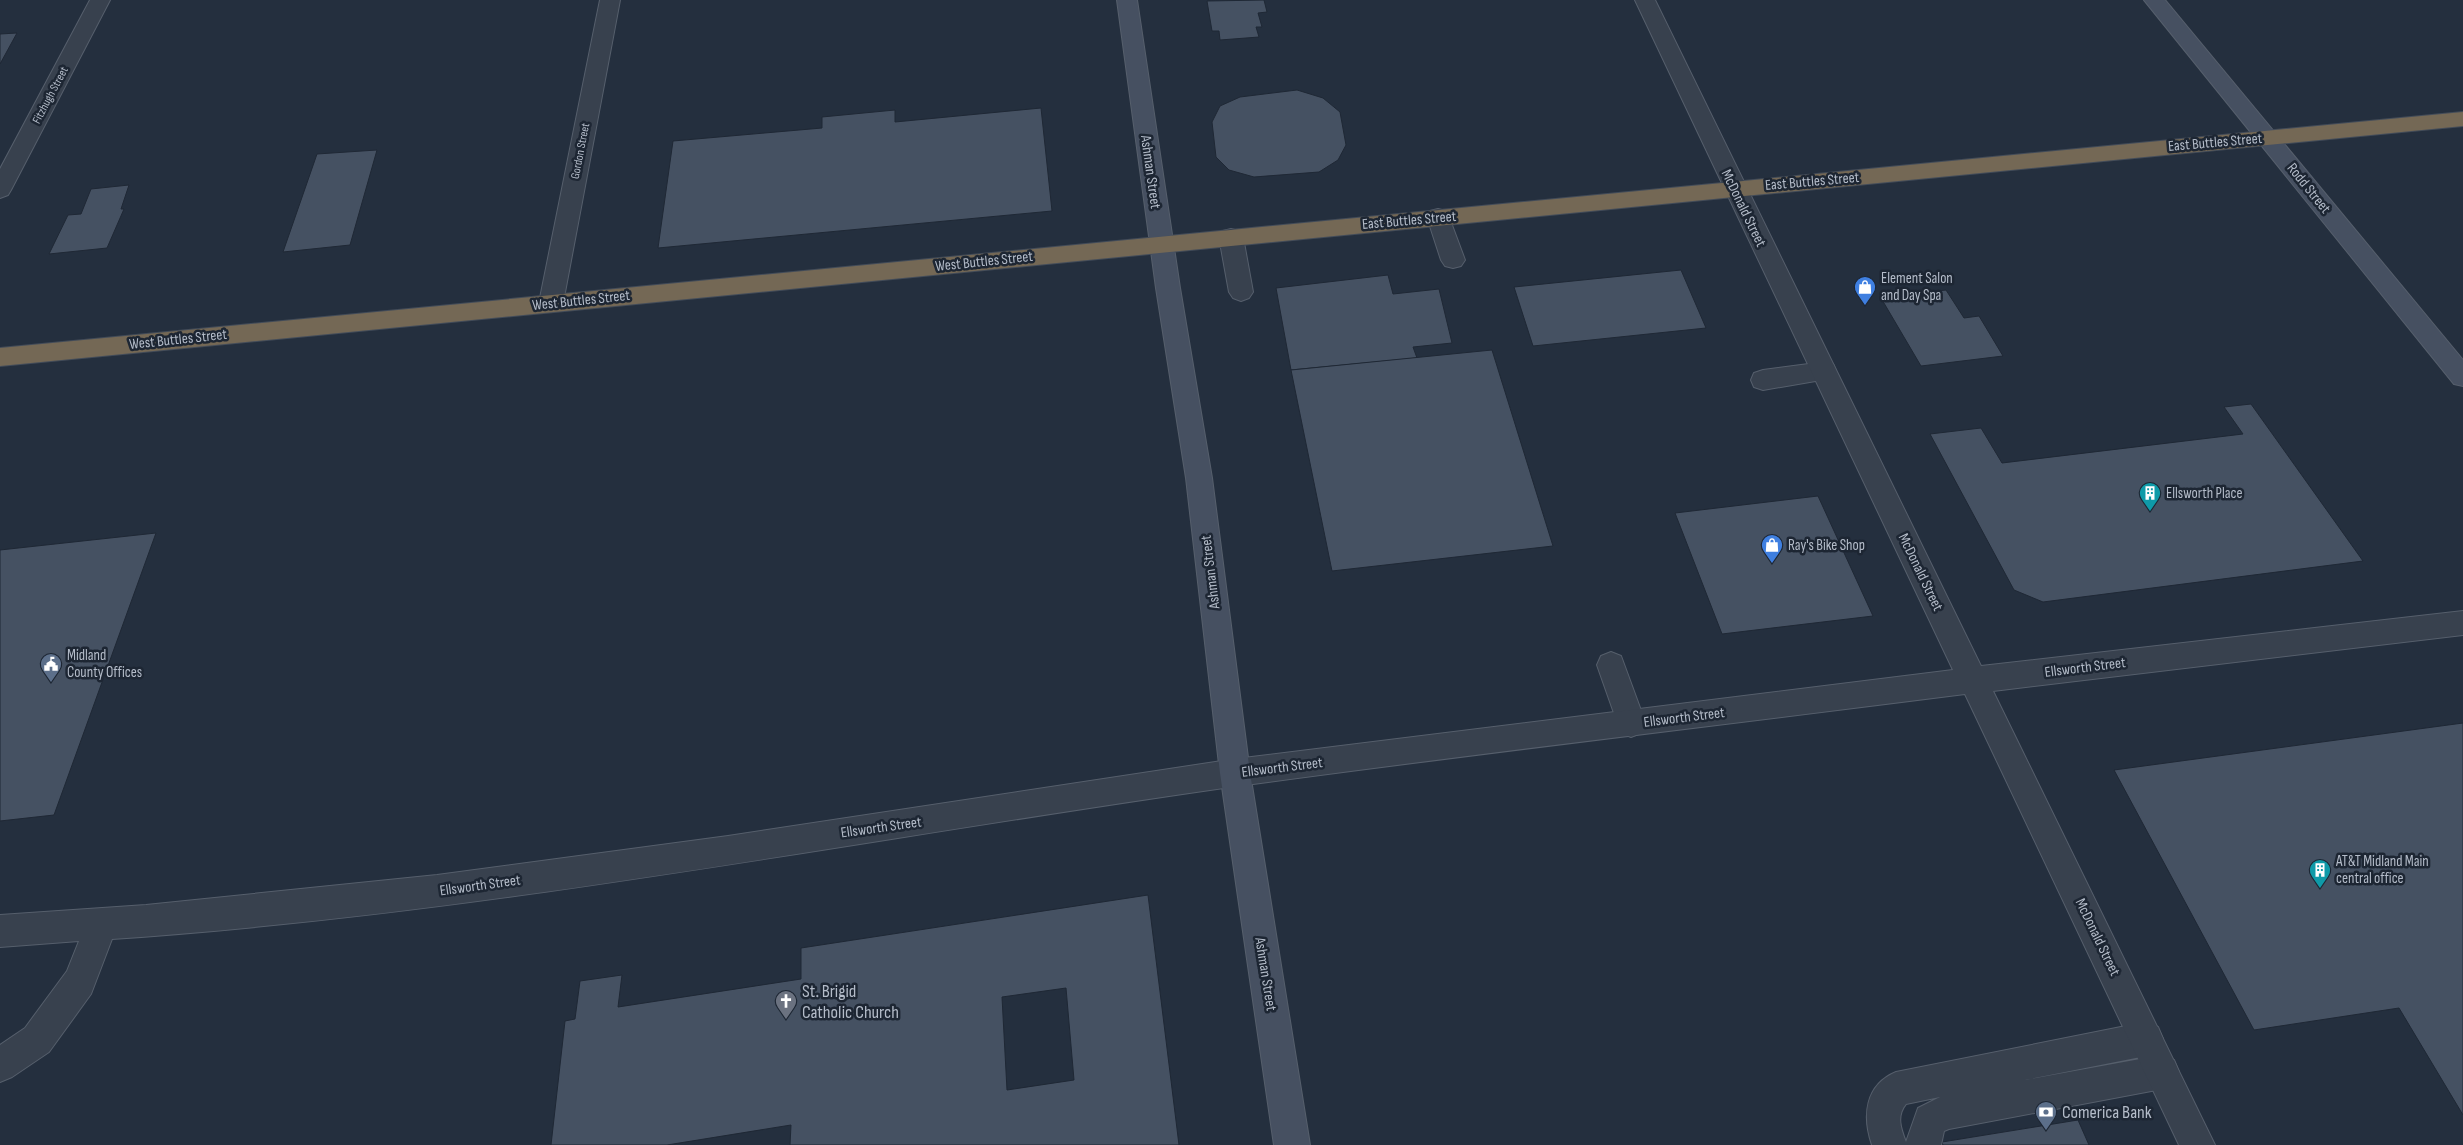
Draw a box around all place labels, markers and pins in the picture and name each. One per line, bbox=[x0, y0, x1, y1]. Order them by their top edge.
place label: Element Salon and Day Spa bbox=[1881, 269, 1953, 305]
shop icon: Element Salon and Day Spa bbox=[1853, 275, 1877, 306]
building icon: Ellsworth Place bbox=[2138, 481, 2162, 512]
place label: Ellsworth Place bbox=[2166, 484, 2242, 503]
shop icon: Ray's Bike Shop bbox=[1760, 533, 1784, 564]
place label: Ray's Bike Shop bbox=[1788, 536, 1865, 555]
place label: Midland County Offices bbox=[67, 646, 142, 682]
public building icon: Midland County Offices bbox=[39, 652, 63, 683]
place label: AT&T Midland Main central office bbox=[2335, 852, 2429, 888]
building icon: AT&T Midland Main central office bbox=[2308, 858, 2332, 889]
place label: St. Brigid Catholic Church bbox=[802, 981, 899, 1023]
church icon: St. Brigid Catholic Church bbox=[774, 989, 798, 1020]
bank icon: Comerica Bank bbox=[2034, 1100, 2058, 1131]
place label: Comerica Bank bbox=[2062, 1102, 2152, 1123]

